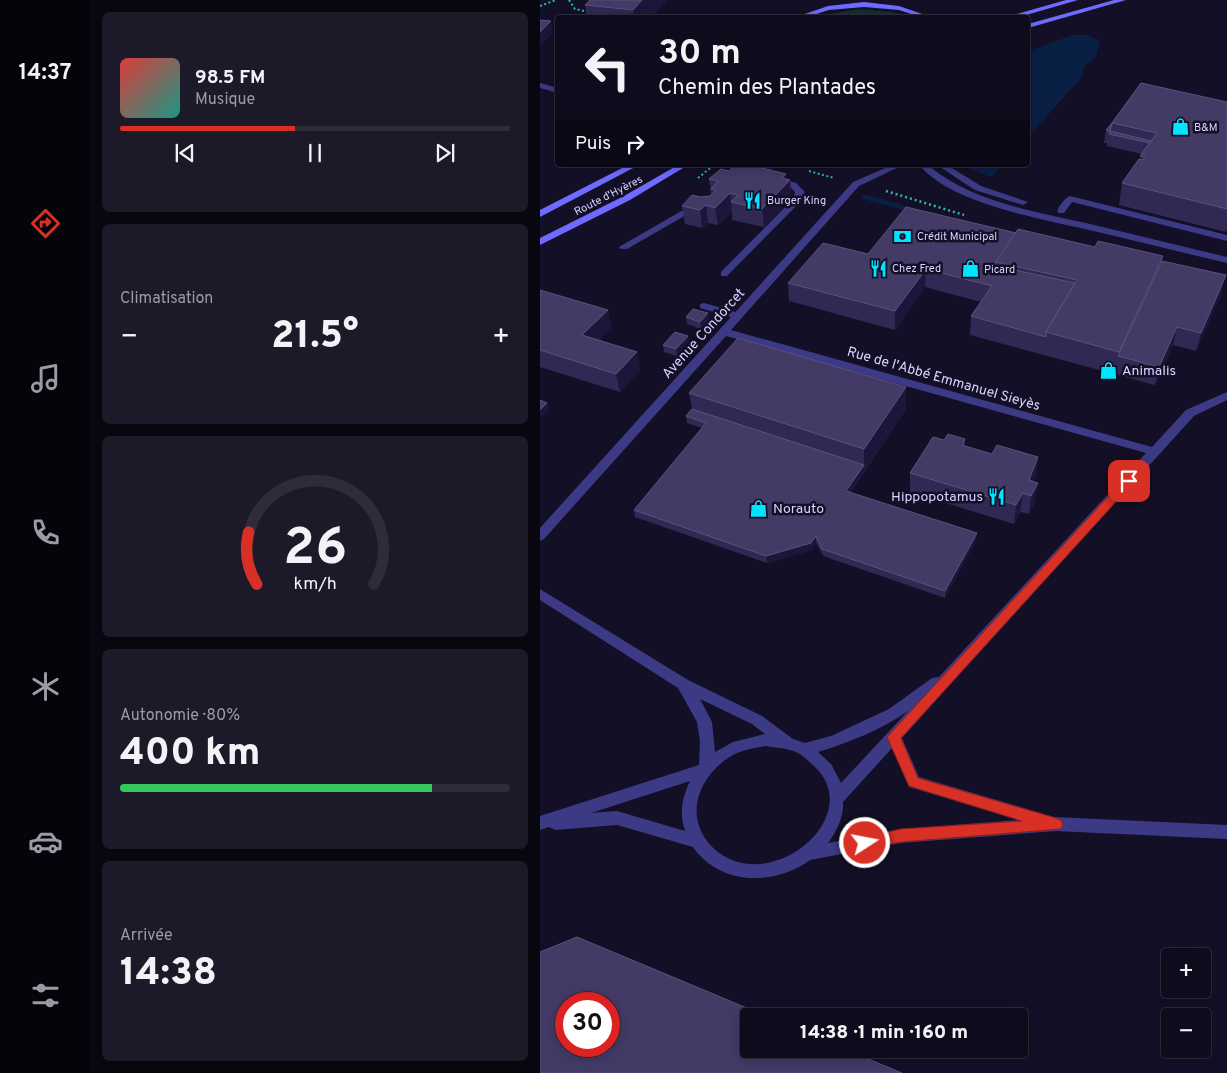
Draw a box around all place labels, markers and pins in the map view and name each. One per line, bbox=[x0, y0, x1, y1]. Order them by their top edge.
shop icon: B&M bbox=[1170, 117, 1190, 137]
place label: B&M bbox=[1194, 121, 1218, 135]
restaurant icon: Burger King bbox=[743, 190, 763, 210]
place label: Burger King bbox=[767, 194, 826, 208]
bank icon: Crédit Municipal bbox=[893, 226, 913, 246]
place label: Crédit Municipal bbox=[917, 230, 997, 244]
restaurant icon: Chez Fred bbox=[868, 258, 888, 278]
shop icon: Picard bbox=[960, 259, 980, 279]
place label: Chez Fred bbox=[892, 262, 941, 276]
place label: Picard bbox=[984, 263, 1015, 277]
shop icon: Animalis bbox=[1098, 360, 1118, 380]
place label: Animalis bbox=[1122, 363, 1176, 380]
pin bbox=[1108, 460, 1150, 502]
restaurant icon: Hippopotamus bbox=[987, 486, 1007, 506]
place label: Hippopotamus bbox=[891, 489, 983, 506]
shop icon: Norauto bbox=[749, 498, 769, 518]
place label: Norauto bbox=[773, 501, 824, 518]

